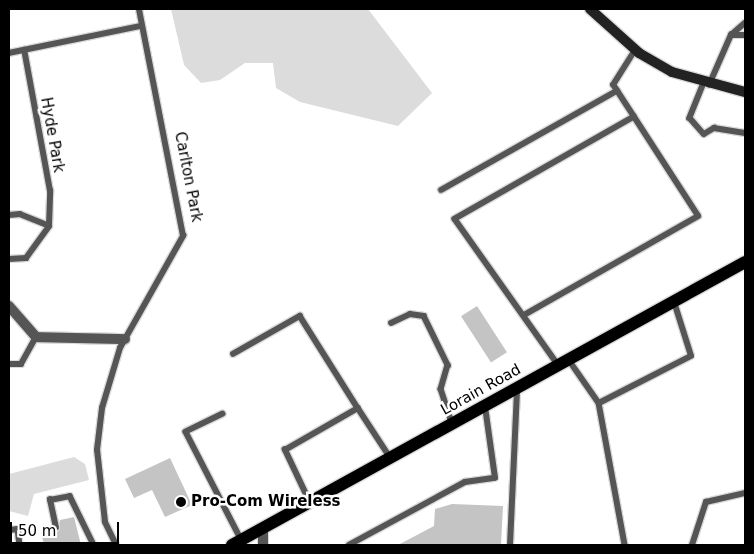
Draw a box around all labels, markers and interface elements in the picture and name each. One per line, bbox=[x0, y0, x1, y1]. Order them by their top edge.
street label: Hyde Park bbox=[37, 96, 67, 174]
street label: Carlton Park bbox=[170, 130, 206, 224]
street label: Lorain Road bbox=[438, 361, 524, 419]
place label: Pro-Com Wireless bbox=[191, 493, 341, 511]
marker: Pro-Com Wireless bbox=[175, 496, 187, 508]
scale bar bbox=[12, 512, 121, 544]
text: 50 m bbox=[18, 522, 56, 540]

